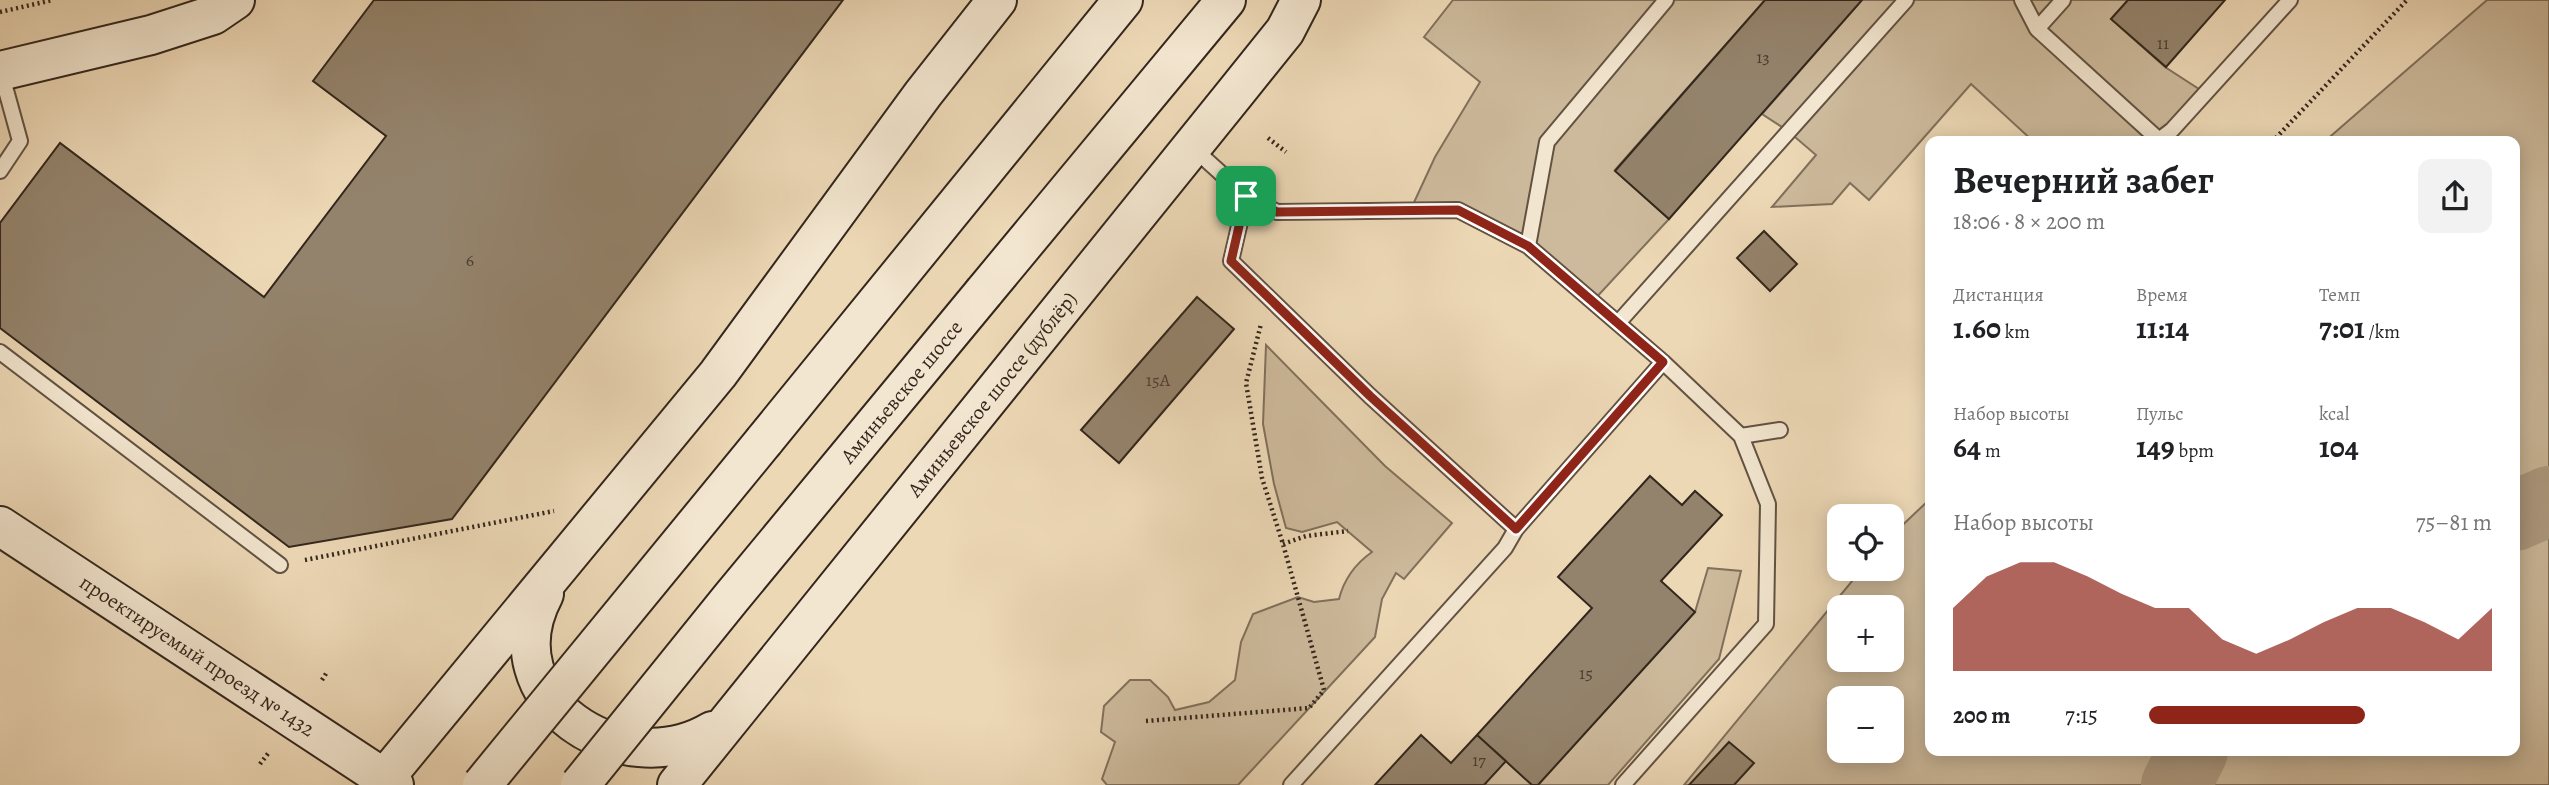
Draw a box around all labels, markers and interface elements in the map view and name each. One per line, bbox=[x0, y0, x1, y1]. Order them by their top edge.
house number: 11 bbox=[2157, 31, 2169, 55]
house number: 13 bbox=[1756, 45, 1770, 69]
text: Вечерний забег bbox=[1953, 154, 2214, 206]
button: share bbox=[2418, 159, 2492, 233]
pin bbox=[1216, 166, 1276, 226]
icon: arrive bbox=[1227, 177, 1265, 215]
text: 18:06 · 8 × 200 m bbox=[1953, 206, 2105, 237]
house number: 6 bbox=[466, 248, 474, 272]
text: Дистанция bbox=[1953, 282, 2044, 308]
text: Время bbox=[2136, 282, 2188, 308]
text: Темп bbox=[2319, 282, 2360, 308]
street label: Аминьевское шоссе (дублёр) bbox=[900, 286, 1083, 503]
text: 1.60 bbox=[1953, 308, 2001, 348]
text: 11:14 bbox=[2136, 308, 2189, 348]
text: 7:01 bbox=[2319, 308, 2365, 348]
street label: Аминьевское шоссе bbox=[833, 314, 969, 470]
text: km bbox=[2001, 319, 2030, 345]
text: /km bbox=[2365, 319, 2400, 345]
house number: 15А bbox=[1146, 368, 1171, 392]
text: Набор высоты bbox=[1953, 401, 2069, 427]
text: Пульс bbox=[2136, 401, 2184, 427]
text: kcal bbox=[2319, 401, 2349, 427]
text: 64 bbox=[1953, 427, 1981, 467]
text: 149 bbox=[2136, 427, 2175, 467]
text: 104 bbox=[2319, 427, 2359, 467]
text: m bbox=[1981, 438, 2001, 464]
text: bpm bbox=[2175, 438, 2214, 464]
map controls bbox=[1827, 504, 1904, 763]
button: locate bbox=[1827, 504, 1904, 581]
text: Набор высоты bbox=[1953, 507, 2094, 538]
text: 75–81 m bbox=[2416, 507, 2492, 538]
street label: проектируемый проезд № 1432 bbox=[74, 568, 320, 743]
button: + bbox=[1827, 595, 1904, 672]
house number: 15 bbox=[1579, 661, 1593, 685]
button: − bbox=[1827, 686, 1904, 763]
text: 200 m bbox=[1953, 700, 2011, 731]
text: 7:15 bbox=[2065, 700, 2098, 731]
house number: 17 bbox=[1472, 748, 1486, 772]

